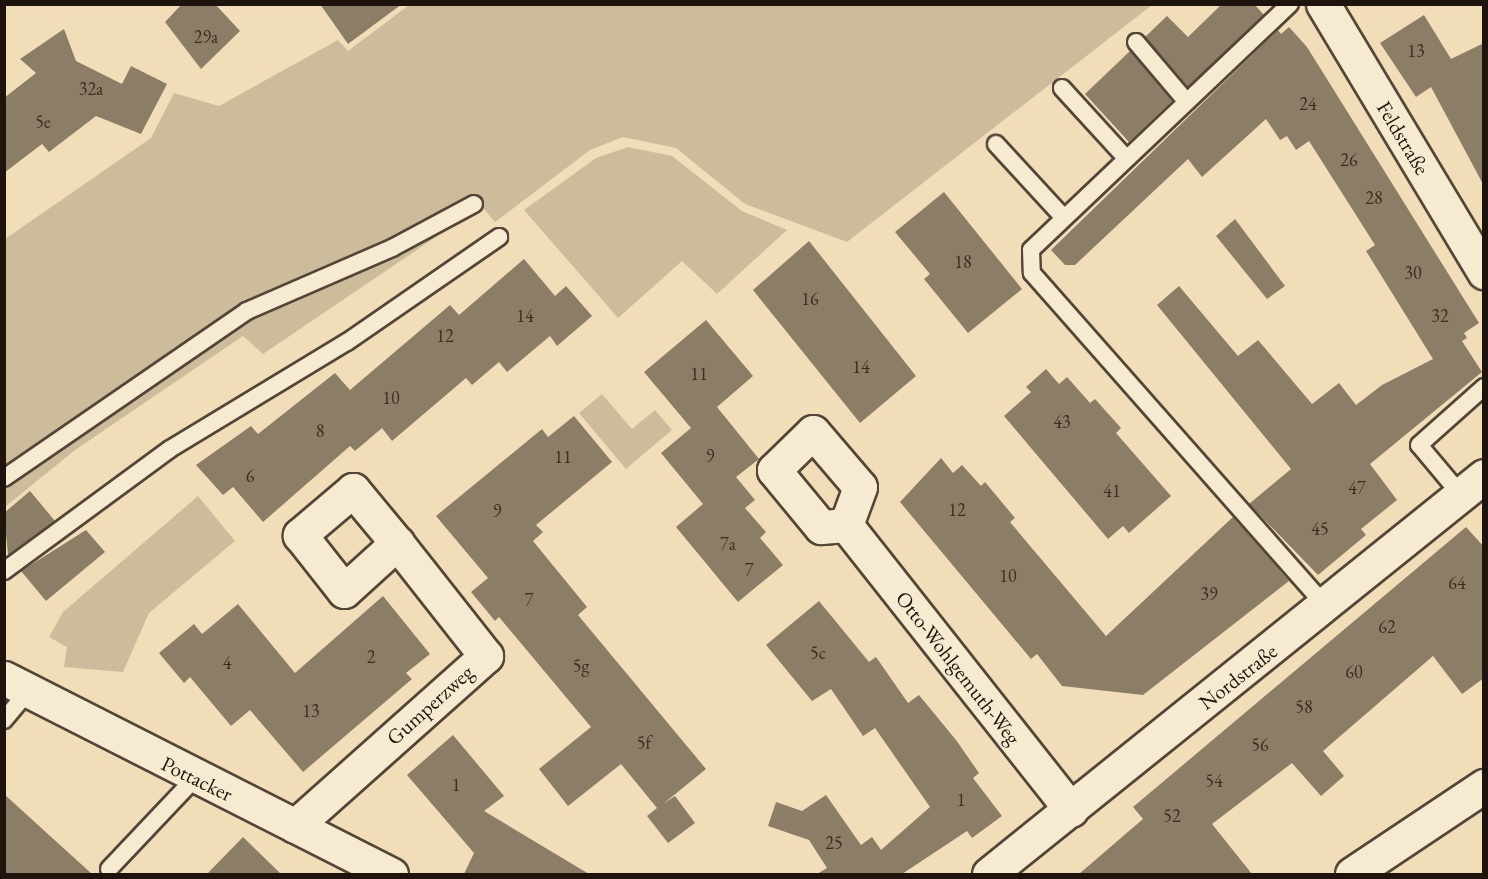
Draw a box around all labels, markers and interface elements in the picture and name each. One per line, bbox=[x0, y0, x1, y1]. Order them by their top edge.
house number: 29a bbox=[194, 26, 218, 48]
house number: 13 bbox=[1407, 40, 1425, 62]
house number: 32a bbox=[79, 78, 103, 100]
house number: 24 bbox=[1299, 93, 1317, 115]
street label: Feldstraße bbox=[1371, 97, 1435, 179]
house number: 5e bbox=[35, 111, 51, 133]
house number: 26 bbox=[1340, 149, 1358, 171]
house number: 28 bbox=[1365, 187, 1383, 209]
house number: 18 bbox=[954, 251, 972, 273]
house number: 30 bbox=[1404, 262, 1422, 284]
house number: 16 bbox=[801, 288, 819, 310]
house number: 14 bbox=[516, 305, 534, 327]
house number: 32 bbox=[1431, 305, 1449, 327]
house number: 12 bbox=[436, 325, 454, 347]
house number: 14 bbox=[852, 356, 870, 378]
house number: 11 bbox=[690, 363, 708, 385]
house number: 10 bbox=[382, 387, 400, 409]
house number: 43 bbox=[1053, 411, 1071, 433]
house number: 8 bbox=[316, 420, 324, 442]
house number: 9 bbox=[706, 445, 714, 467]
house number: 11 bbox=[554, 446, 572, 468]
house number: 6 bbox=[246, 465, 254, 487]
house number: 47 bbox=[1348, 477, 1366, 499]
house number: 41 bbox=[1103, 480, 1121, 502]
house number: 12 bbox=[948, 499, 966, 521]
house number: 9 bbox=[493, 500, 501, 522]
house number: 45 bbox=[1311, 518, 1329, 540]
house number: 7a bbox=[720, 533, 736, 555]
house number: 7 bbox=[745, 559, 753, 581]
house number: 10 bbox=[999, 565, 1017, 587]
house number: 64 bbox=[1448, 572, 1466, 594]
house number: 39 bbox=[1200, 583, 1218, 605]
street label: Otto-Wohlgemuth-Weg bbox=[890, 586, 1026, 750]
house number: 7 bbox=[525, 589, 533, 611]
house number: 62 bbox=[1378, 616, 1396, 638]
street label: Nordstraße bbox=[1194, 639, 1282, 715]
house number: 5c bbox=[810, 642, 826, 664]
house number: 2 bbox=[367, 646, 375, 668]
house number: 4 bbox=[223, 652, 231, 674]
house number: 5g bbox=[573, 655, 589, 677]
street label: Gumperzweg bbox=[381, 660, 479, 750]
house number: 60 bbox=[1345, 661, 1363, 683]
house number: 58 bbox=[1295, 696, 1313, 718]
house number: 13 bbox=[302, 700, 320, 722]
house number: 5f bbox=[637, 732, 651, 754]
house number: 56 bbox=[1251, 734, 1269, 756]
street label: Pottacker bbox=[157, 751, 237, 807]
house number: 54 bbox=[1205, 770, 1223, 792]
house number: 1 bbox=[452, 774, 460, 796]
house number: 1 bbox=[957, 789, 965, 811]
house number: 52 bbox=[1163, 805, 1181, 827]
house number: 25 bbox=[825, 832, 843, 854]

